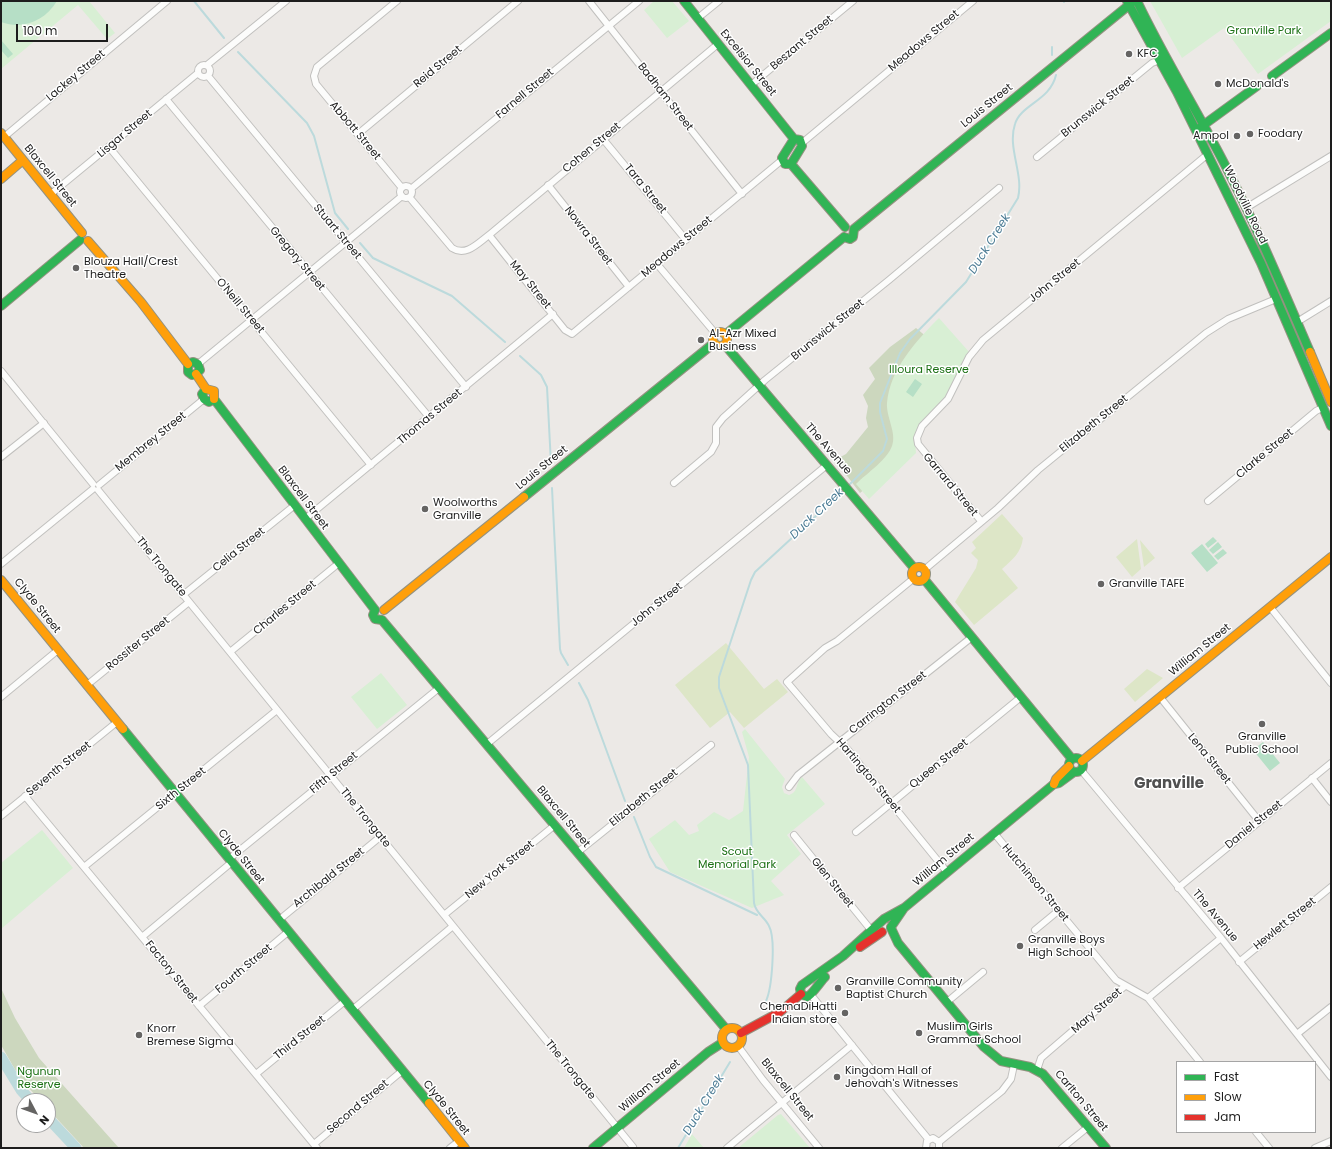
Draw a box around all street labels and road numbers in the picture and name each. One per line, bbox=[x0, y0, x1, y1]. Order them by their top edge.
street label: Meadows Street bbox=[886, 8, 962, 74]
street label: Beszant Street bbox=[768, 13, 836, 73]
street label: Excelsior Street bbox=[717, 27, 779, 99]
street label: Reid Street bbox=[411, 43, 465, 91]
street label: Lackey Street bbox=[44, 48, 108, 104]
street label: Badham Street bbox=[634, 60, 696, 134]
street label: Farnell Street bbox=[493, 66, 557, 122]
street label: Brunswick Street bbox=[1059, 74, 1137, 140]
street label: Louis Street bbox=[959, 81, 1015, 131]
street label: Abbott Street bbox=[327, 99, 383, 163]
street label: Lisgar Street bbox=[95, 107, 155, 161]
street label: Cohen Street bbox=[560, 120, 624, 176]
street label: Blaxcell Street bbox=[21, 142, 79, 210]
street label: Tara Street bbox=[621, 162, 669, 216]
street label: Woodville Road bbox=[1220, 164, 1270, 246]
street label: Stuart Street bbox=[310, 202, 364, 262]
street label: Nowra Street bbox=[561, 204, 615, 268]
street label: Meadows Street bbox=[639, 214, 715, 280]
street label: Gregory Street bbox=[266, 224, 328, 294]
street label: John Street bbox=[1027, 256, 1083, 306]
street label: May Street bbox=[507, 258, 553, 312]
street label: O'Neill Street bbox=[213, 276, 267, 336]
street label: Brunswick Street bbox=[789, 297, 867, 363]
street label: Thomas Street bbox=[395, 386, 465, 448]
street label: Elizabeth Street bbox=[1057, 392, 1131, 456]
street label: Membrey Street bbox=[113, 409, 189, 475]
street label: The Avenue bbox=[802, 420, 854, 478]
street label: Clarke Street bbox=[1234, 426, 1296, 482]
street label: Louis Street bbox=[514, 443, 570, 493]
street label: Garrard Street bbox=[920, 451, 980, 519]
street label: Blaxcell Street bbox=[275, 464, 331, 532]
street label: Celia Street bbox=[210, 525, 268, 575]
street label: The Trongate bbox=[133, 535, 189, 599]
street label: Clyde Street bbox=[11, 576, 63, 636]
street label: Charles Street bbox=[251, 578, 319, 638]
street label: John Street bbox=[629, 580, 685, 630]
street label: Rossiter Street bbox=[104, 614, 172, 674]
street label: William Street bbox=[1167, 621, 1233, 679]
street label: Carrington Street bbox=[847, 669, 929, 737]
street label: Lena Street bbox=[1185, 731, 1233, 787]
street label: Hartington Street bbox=[833, 736, 903, 816]
street label: Queen Street bbox=[907, 736, 971, 792]
street label: Seventh Street bbox=[24, 739, 94, 799]
street label: Fifth Street bbox=[308, 749, 360, 797]
street label: Sixth Street bbox=[153, 765, 209, 813]
street label: Elizabeth Street bbox=[607, 766, 681, 830]
street label: Blaxcell Street bbox=[533, 784, 593, 850]
street label: The Trongate bbox=[337, 786, 393, 850]
street label: Daniel Street bbox=[1223, 798, 1285, 852]
street label: Clyde Street bbox=[215, 827, 267, 887]
street label: William Street bbox=[911, 831, 977, 889]
street label: New York Street bbox=[463, 838, 537, 902]
street label: Hutchinson Street bbox=[999, 842, 1071, 924]
street label: Archibald Street bbox=[291, 845, 367, 911]
street label: Glen Street bbox=[808, 855, 856, 911]
street label: The Avenue bbox=[1189, 887, 1241, 945]
street label: Hewlett Street bbox=[1251, 895, 1319, 953]
street label: Factory Street bbox=[142, 938, 200, 1006]
street label: Fourth Street bbox=[213, 941, 275, 997]
street label: Mary Street bbox=[1069, 986, 1125, 1036]
street label: Third Street bbox=[272, 1013, 328, 1063]
street label: The Trongate bbox=[542, 1038, 598, 1102]
street label: Blaxcell Street bbox=[758, 1056, 816, 1124]
street label: William Street bbox=[617, 1057, 683, 1115]
street label: Carlton Street bbox=[1052, 1068, 1110, 1134]
street label: Second Street bbox=[324, 1077, 392, 1137]
street label: Clyde Street bbox=[420, 1078, 472, 1138]

